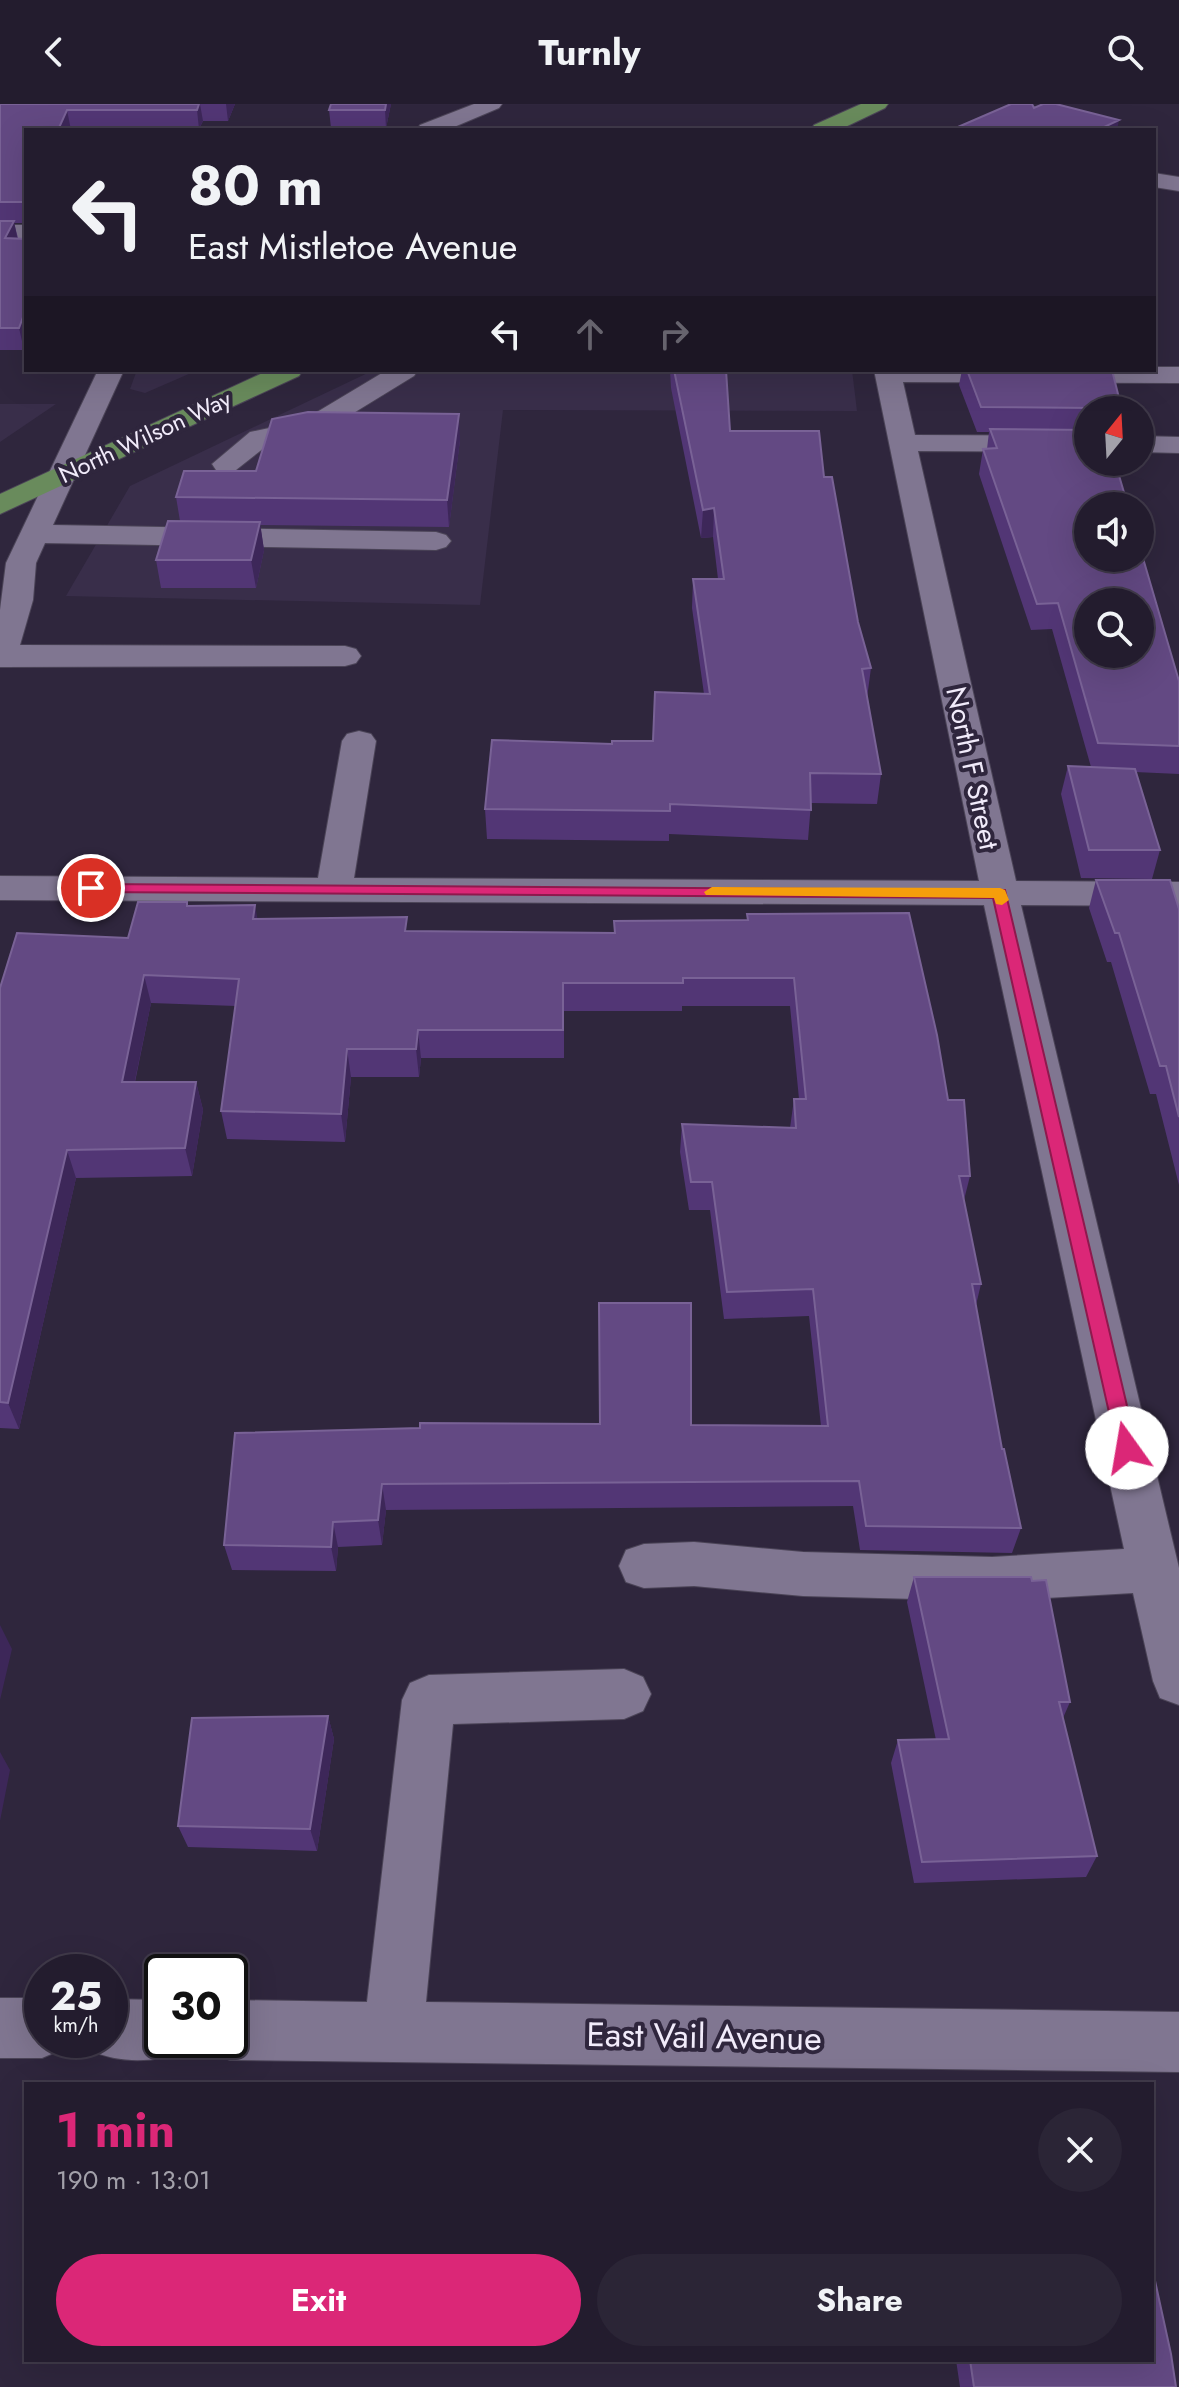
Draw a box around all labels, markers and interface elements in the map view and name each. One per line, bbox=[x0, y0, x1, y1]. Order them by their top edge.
text: Turnly bbox=[539, 26, 641, 78]
icon: back bbox=[32, 30, 76, 74]
icon: search bbox=[1103, 30, 1147, 74]
text: 80 m bbox=[188, 145, 323, 226]
icon: left bbox=[56, 160, 160, 264]
text: East Mistletoe Avenue bbox=[188, 220, 517, 272]
icon: left bbox=[484, 312, 528, 356]
icon: ahead bbox=[568, 312, 612, 356]
icon: right bbox=[652, 312, 696, 356]
street label: North Wilson Way bbox=[53, 381, 237, 492]
north arrow bbox=[1074, 396, 1154, 476]
map controls bbox=[1074, 396, 1154, 668]
button: sound bbox=[1074, 492, 1154, 572]
button: search bbox=[1074, 588, 1154, 668]
street label: North F Street bbox=[935, 683, 1010, 854]
pin bbox=[57, 854, 125, 922]
icon: arrive bbox=[69, 866, 113, 910]
position arrow bbox=[1085, 1406, 1169, 1490]
speed limit sign: 30 bbox=[144, 1954, 248, 2058]
text: 25 bbox=[50, 1967, 102, 2025]
street label: East Vail Avenue bbox=[586, 2010, 822, 2063]
text: km/h bbox=[53, 2011, 99, 2040]
text: 1 min bbox=[56, 2096, 175, 2165]
button: close bbox=[1038, 2108, 1122, 2192]
text: 190 m · 13:01 bbox=[56, 2161, 211, 2199]
button: Exit bbox=[56, 2254, 581, 2346]
button: Share bbox=[597, 2254, 1122, 2346]

